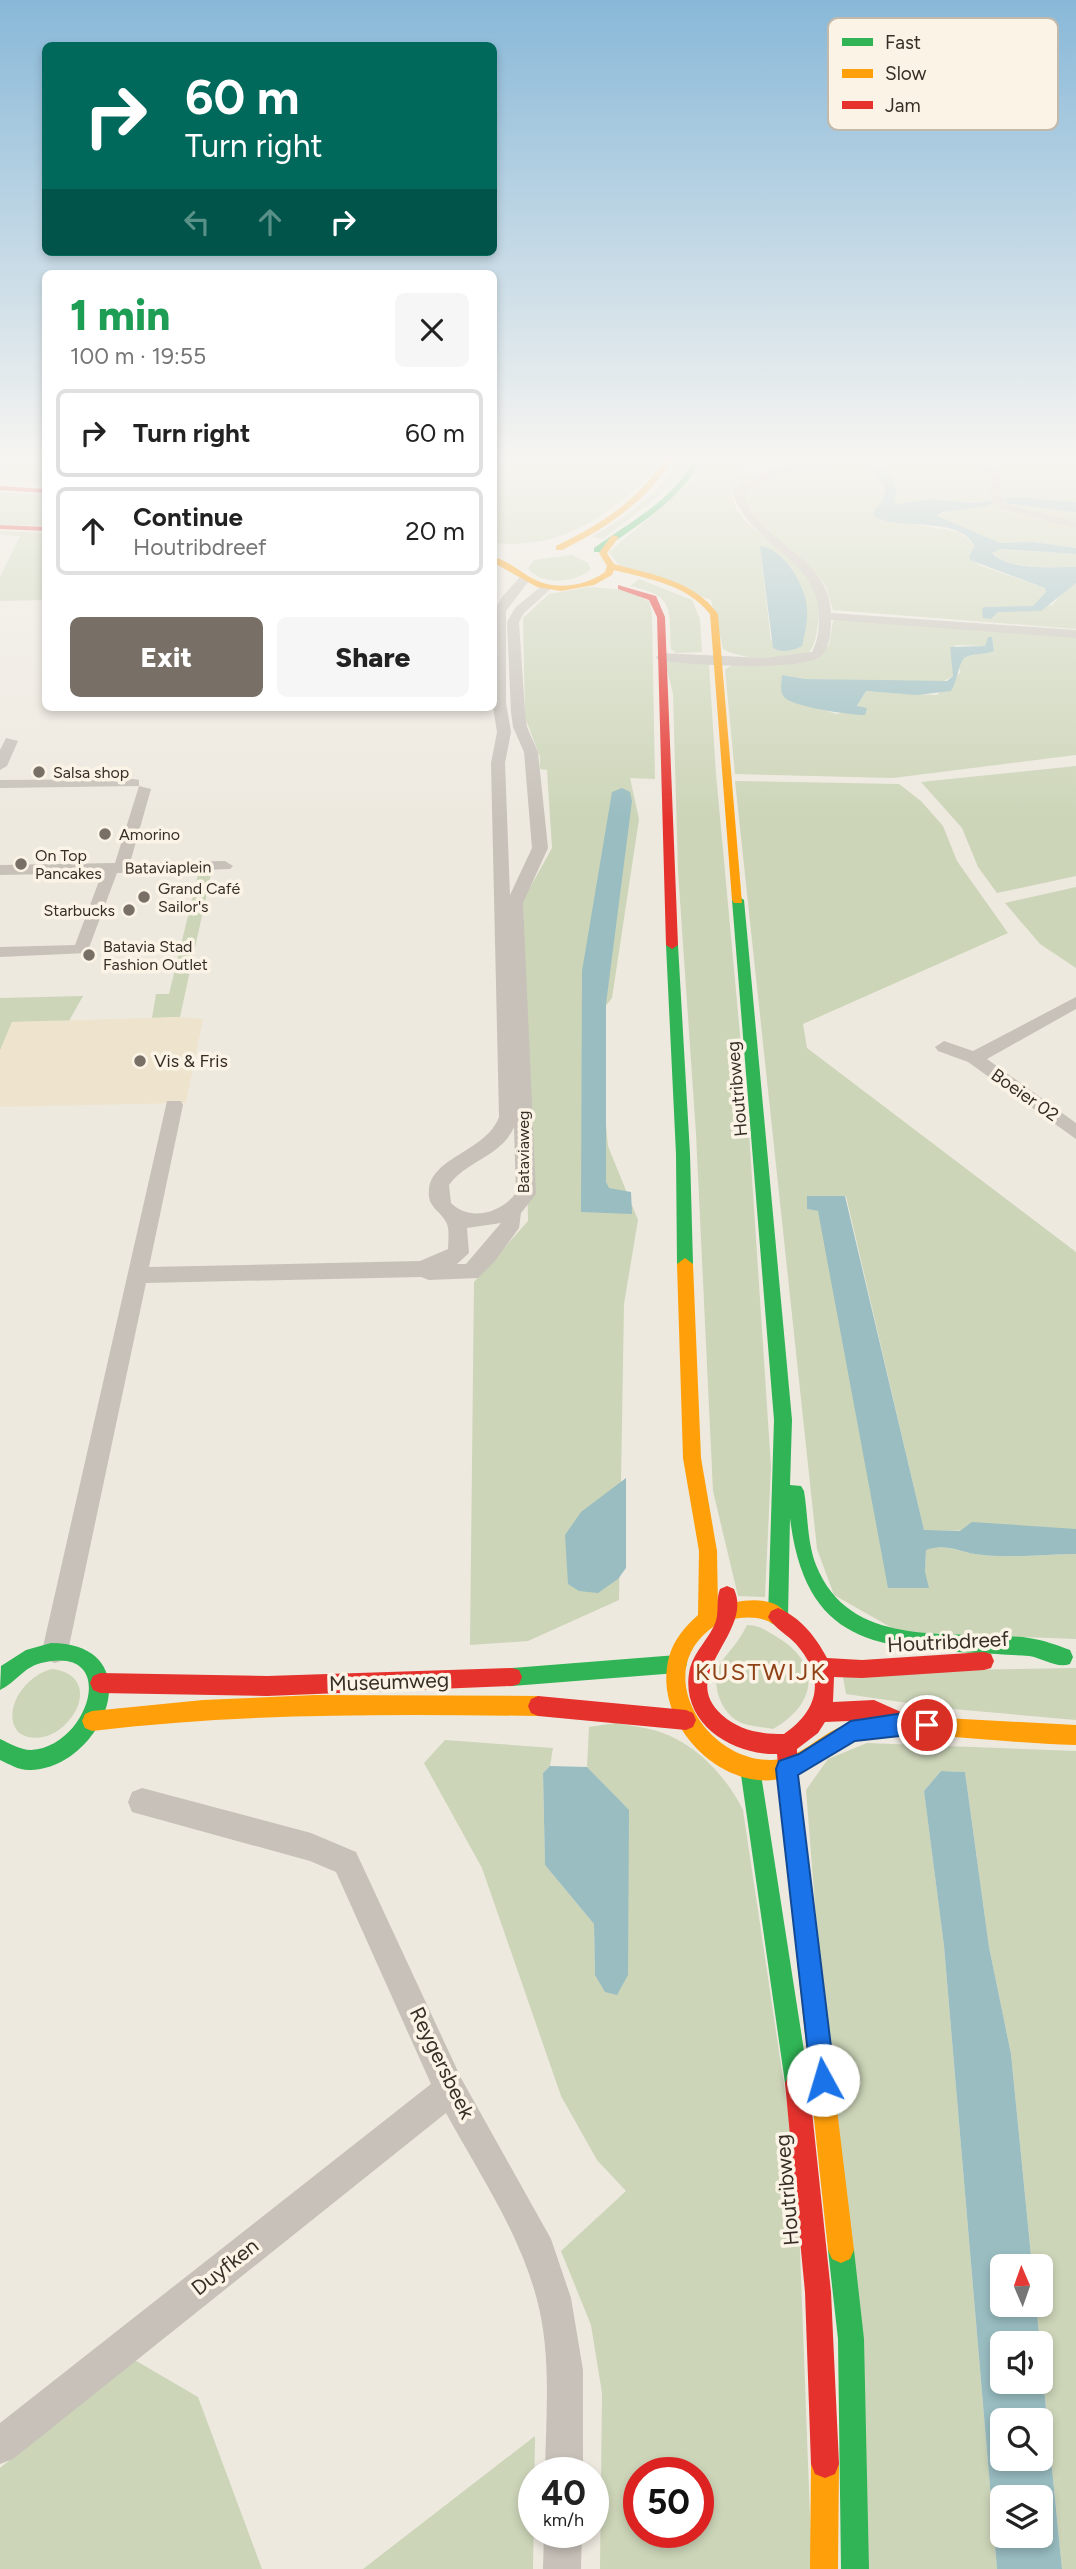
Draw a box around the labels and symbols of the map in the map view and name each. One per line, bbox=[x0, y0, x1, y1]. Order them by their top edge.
legend bbox=[828, 18, 1058, 130]
text: Fast bbox=[885, 31, 921, 54]
text: Slow bbox=[885, 62, 927, 85]
text: Jam bbox=[885, 94, 921, 117]
place label: Salsa shop bbox=[53, 763, 129, 782]
marker: Salsa shop bbox=[31, 764, 47, 780]
place label: Amorino bbox=[119, 825, 180, 844]
marker: Amorino bbox=[97, 826, 113, 842]
place label: On Top Pancakes bbox=[35, 846, 102, 883]
marker: On Top Pancakes bbox=[13, 856, 29, 872]
street label: Bataviaplein bbox=[125, 857, 212, 878]
place label: Grand Café Sailor's bbox=[158, 879, 241, 916]
marker: Grand Café Sailor's bbox=[136, 889, 152, 905]
place label: Starbucks bbox=[43, 901, 115, 920]
marker: Starbucks bbox=[121, 902, 137, 918]
place label: Batavia Stad Fashion Outlet bbox=[103, 937, 208, 974]
marker: Batavia Stad Fashion Outlet bbox=[81, 947, 97, 963]
street label: Houtribweg bbox=[722, 1040, 752, 1138]
place label: Vis & Fris bbox=[154, 1050, 228, 1072]
marker: Vis & Fris bbox=[132, 1053, 148, 1069]
street label: Boeier 02 bbox=[987, 1064, 1063, 1126]
street label: Bataviaweg bbox=[514, 1111, 533, 1193]
street label: Houtribdreef bbox=[886, 1626, 1010, 1657]
district label: KUSTWIJK bbox=[695, 1657, 827, 1686]
street label: Museumweg bbox=[328, 1667, 449, 1696]
pin bbox=[897, 1695, 957, 1755]
street label: Reygersbeek bbox=[405, 2003, 481, 2123]
position arrow bbox=[786, 2043, 860, 2117]
street label: Houtribweg bbox=[769, 2133, 804, 2247]
street label: Duyfken bbox=[186, 2233, 263, 2301]
north arrow bbox=[990, 2254, 1054, 2317]
speed limit sign: 50 bbox=[623, 2457, 714, 2548]

